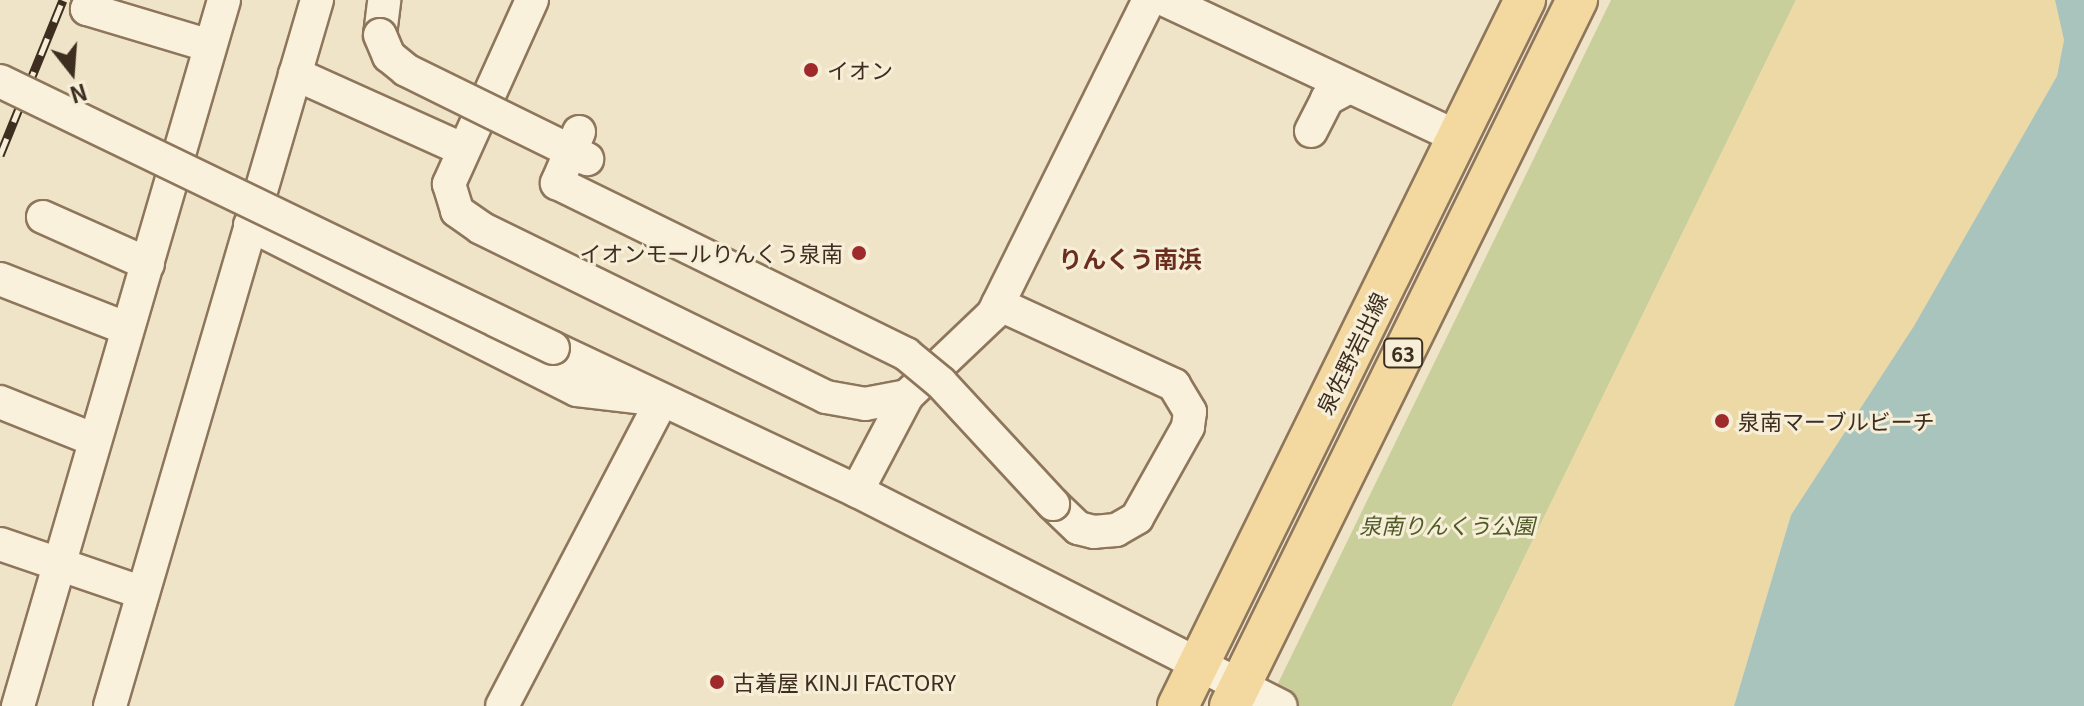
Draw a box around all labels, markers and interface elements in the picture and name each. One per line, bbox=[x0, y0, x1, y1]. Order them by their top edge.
north arrow bbox=[32, 32, 112, 112]
place label: イオン bbox=[827, 57, 893, 83]
marker: イオン bbox=[802, 61, 820, 79]
text: N bbox=[66, 77, 92, 113]
place label: イオンモールりんくう泉南 bbox=[579, 240, 843, 266]
marker: イオンモールりんくう泉南 bbox=[850, 244, 868, 262]
district label: りんくう南浜 bbox=[1058, 244, 1202, 272]
street label: 泉佐野岩出線 bbox=[1310, 288, 1392, 418]
road number: 63 bbox=[1383, 337, 1423, 369]
place label: 泉南マーブルビーチ bbox=[1738, 408, 1936, 434]
marker: 泉南マーブルビーチ bbox=[1713, 412, 1731, 430]
park label: 泉南りんくう公園 bbox=[1359, 512, 1535, 538]
place label: 古着屋 KINJI FACTORY bbox=[733, 669, 956, 695]
marker: 古着屋 KINJI FACTORY bbox=[708, 673, 726, 691]

